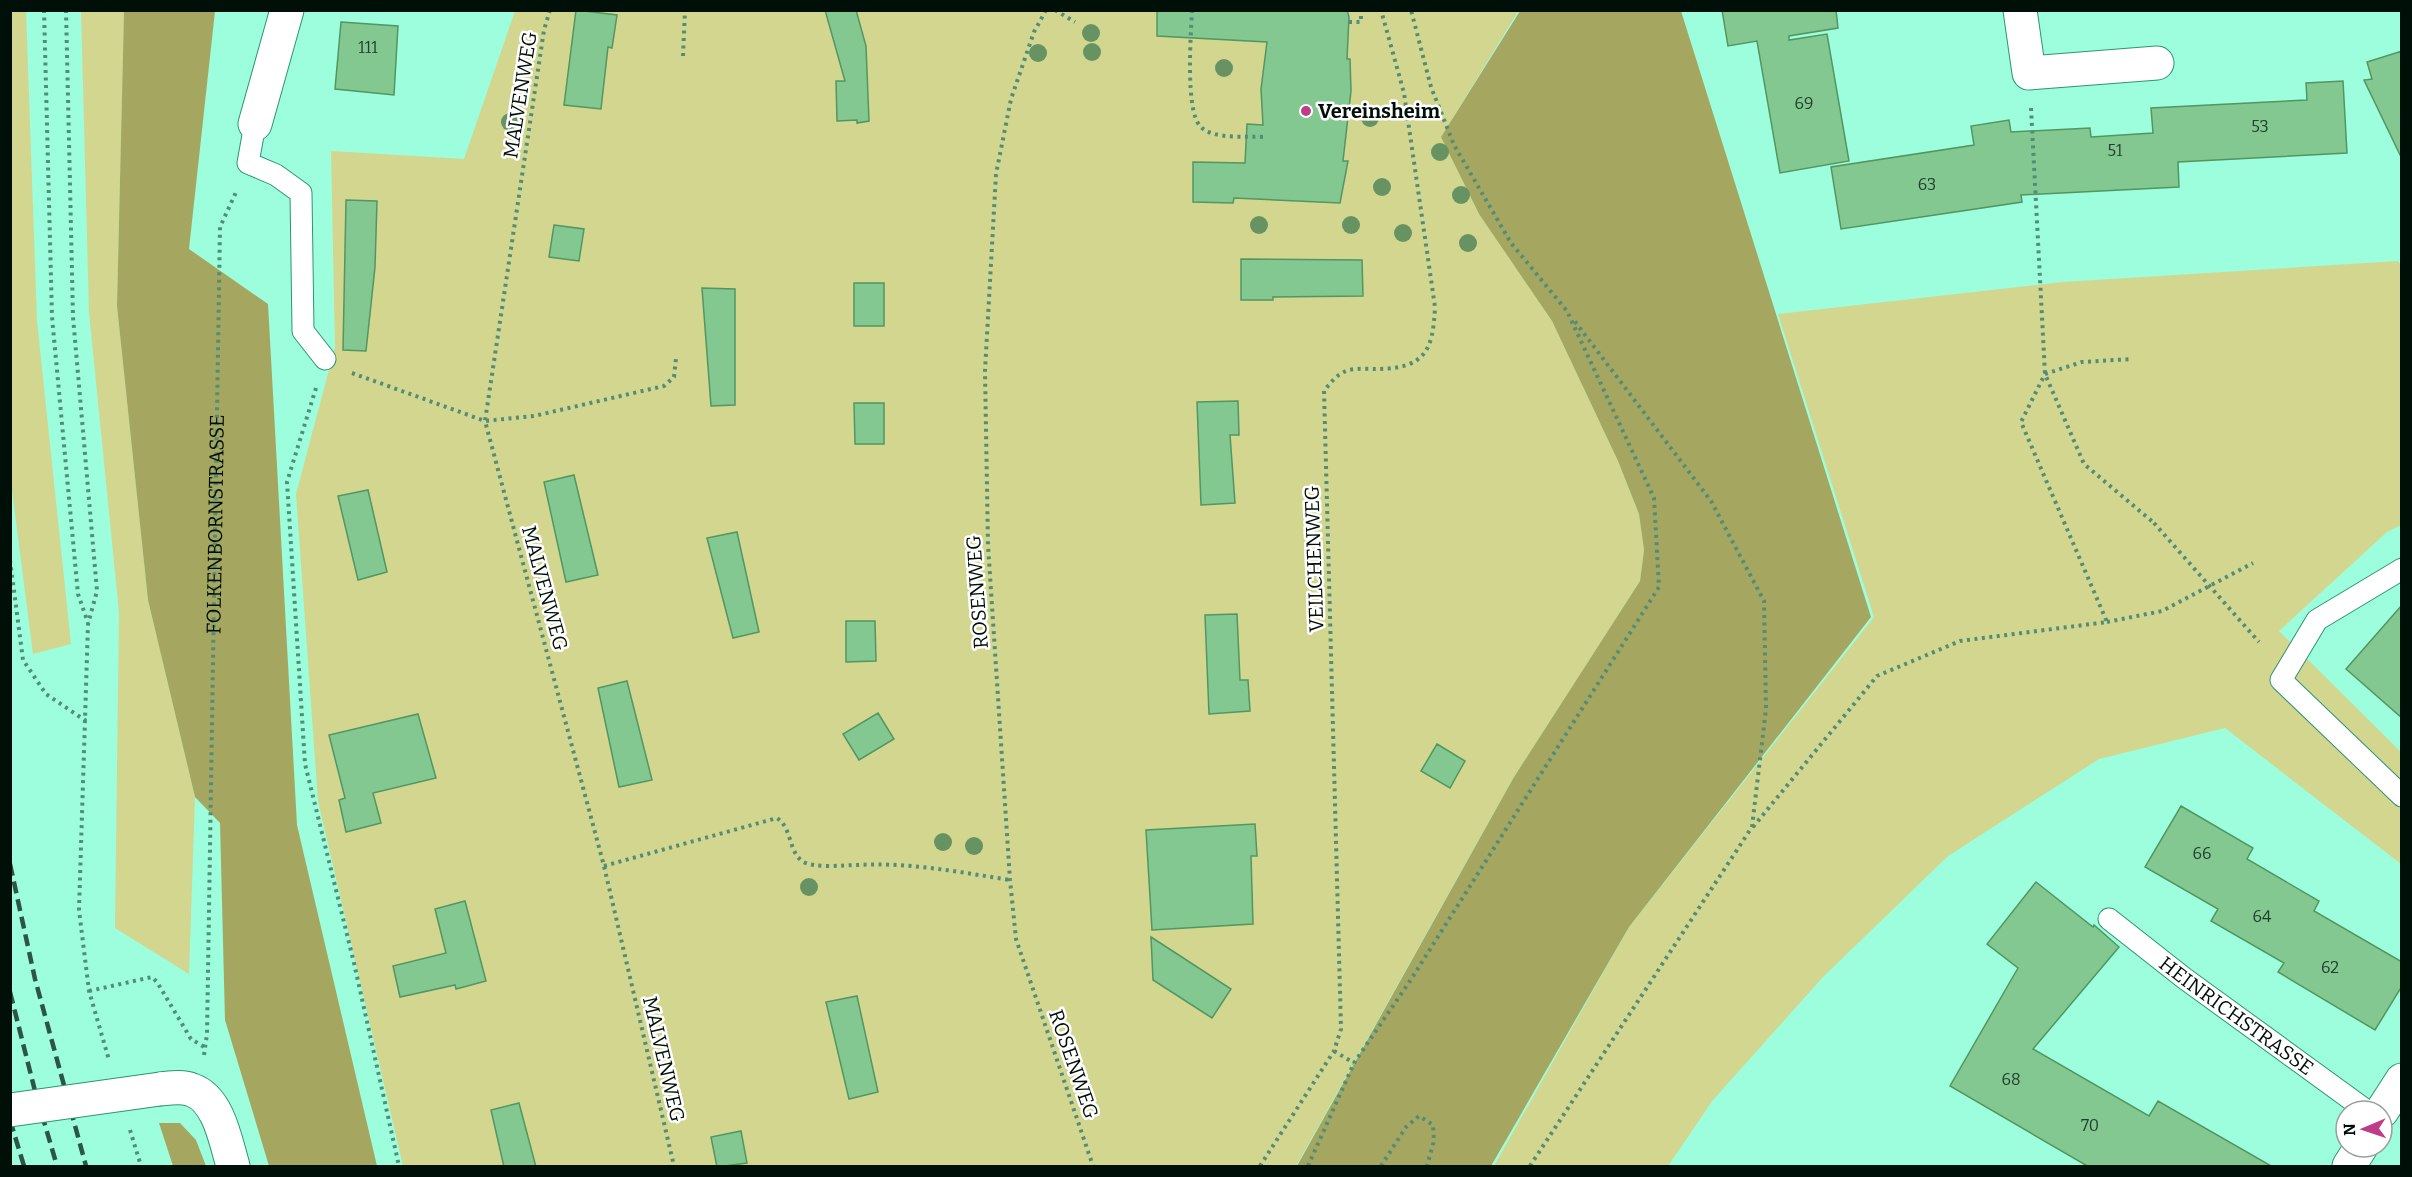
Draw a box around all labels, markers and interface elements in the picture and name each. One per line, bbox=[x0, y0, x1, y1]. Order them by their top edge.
street label: MALVENWEG bbox=[498, 30, 542, 160]
house number: 111 bbox=[358, 38, 378, 57]
house number: 69 bbox=[1795, 94, 1813, 113]
place label: Vereinsheim bbox=[1318, 99, 1440, 123]
marker: Vereinsheim bbox=[1299, 104, 1313, 118]
house number: 53 bbox=[2251, 117, 2269, 136]
house number: 51 bbox=[2108, 141, 2123, 160]
house number: 63 bbox=[1918, 175, 1936, 194]
street label: FOLKENBORNSTRASSE bbox=[201, 414, 229, 634]
street label: VEILCHENWEG bbox=[1299, 485, 1329, 633]
street label: MALVENWEG bbox=[517, 523, 573, 653]
street label: ROSENWEG bbox=[961, 534, 993, 650]
house number: 66 bbox=[2193, 844, 2211, 863]
house number: 64 bbox=[2253, 907, 2272, 926]
street label: HEINRICHSTRASSE bbox=[2155, 951, 2318, 1080]
house number: 62 bbox=[2321, 958, 2339, 977]
street label: MALVENWEG bbox=[638, 994, 690, 1124]
street label: ROSENWEG bbox=[1044, 1006, 1104, 1122]
house number: 68 bbox=[2001, 1070, 2021, 1089]
north arrow bbox=[2334, 1099, 2394, 1159]
house number: 70 bbox=[2081, 1116, 2099, 1135]
text: N bbox=[2340, 1123, 2359, 1136]

